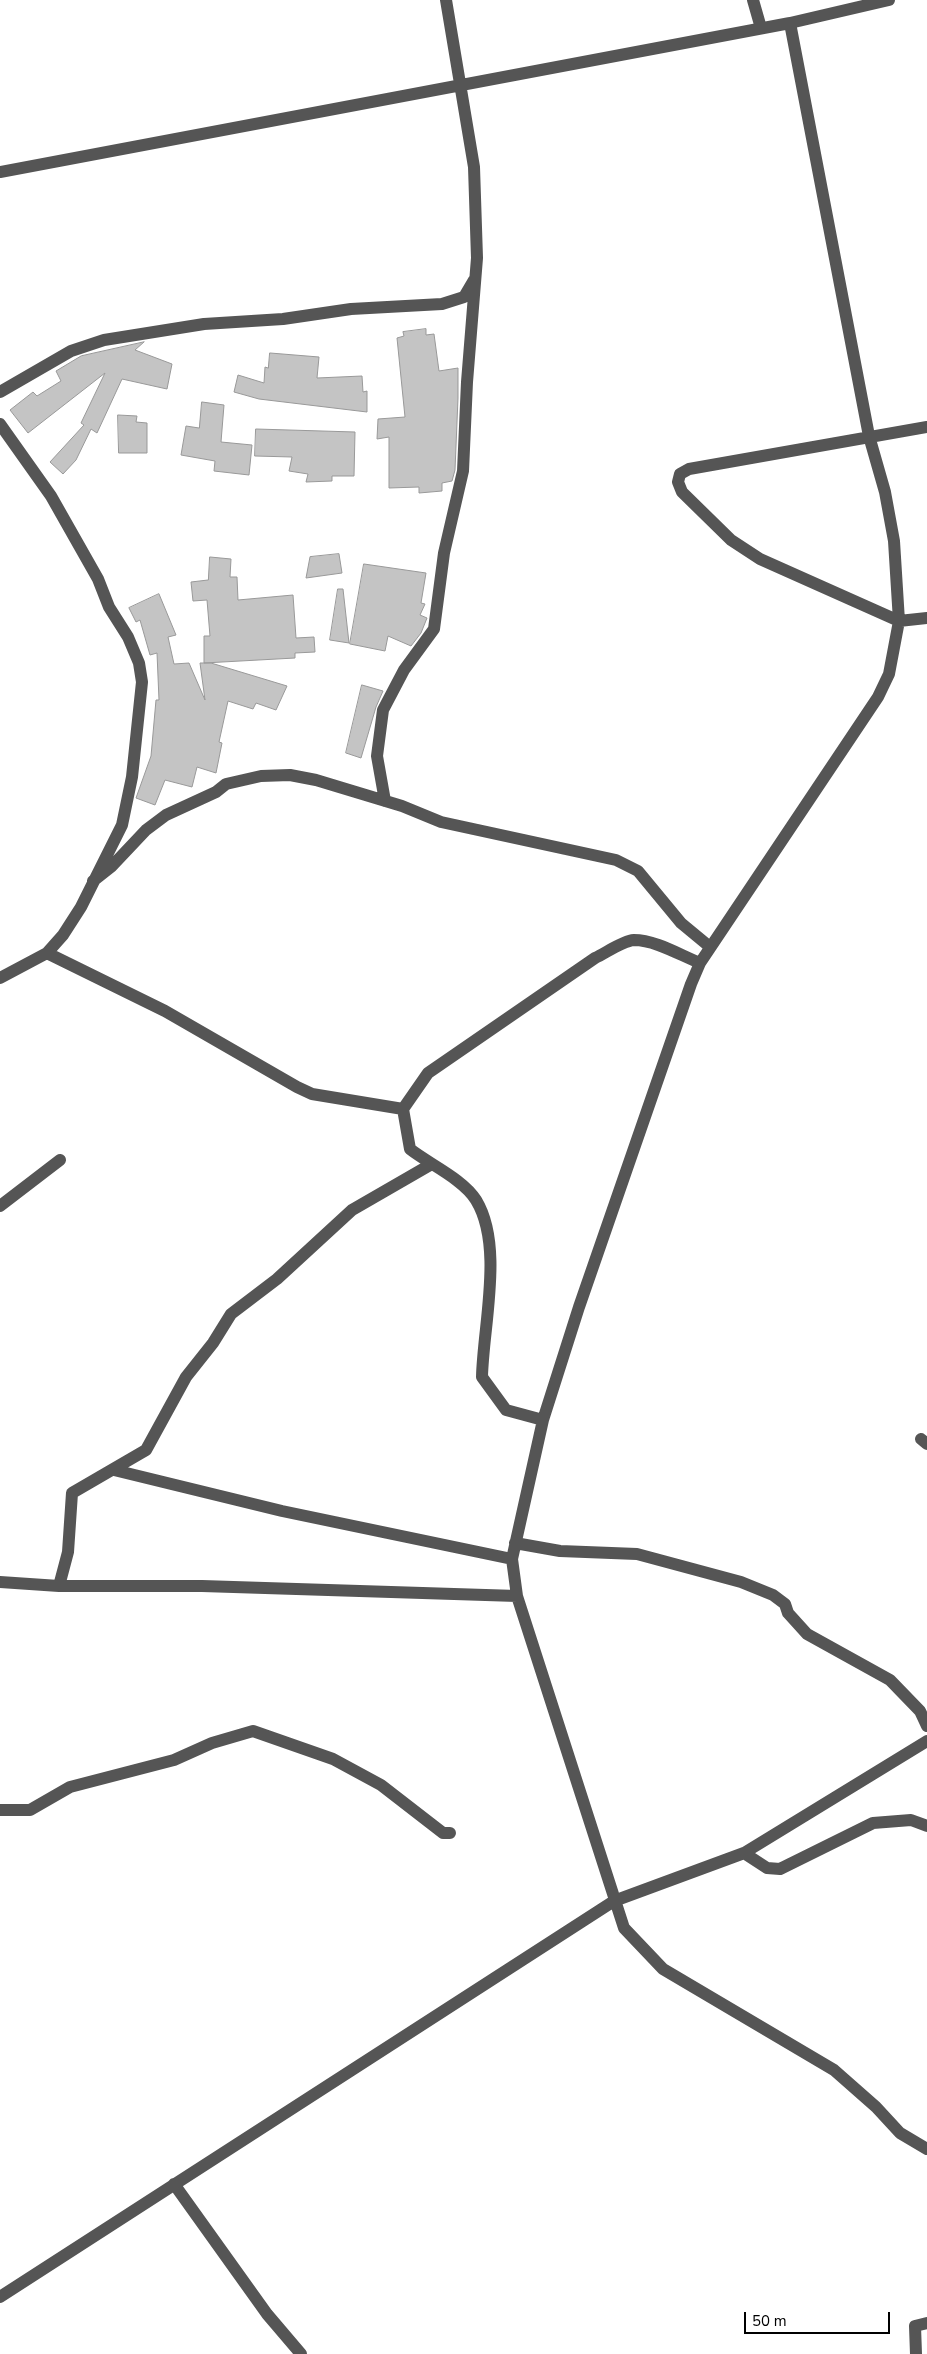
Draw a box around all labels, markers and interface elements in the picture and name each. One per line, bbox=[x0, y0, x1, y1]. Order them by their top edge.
scale bar bbox=[747, 2302, 893, 2334]
text: 50 m bbox=[752, 2311, 787, 2331]

